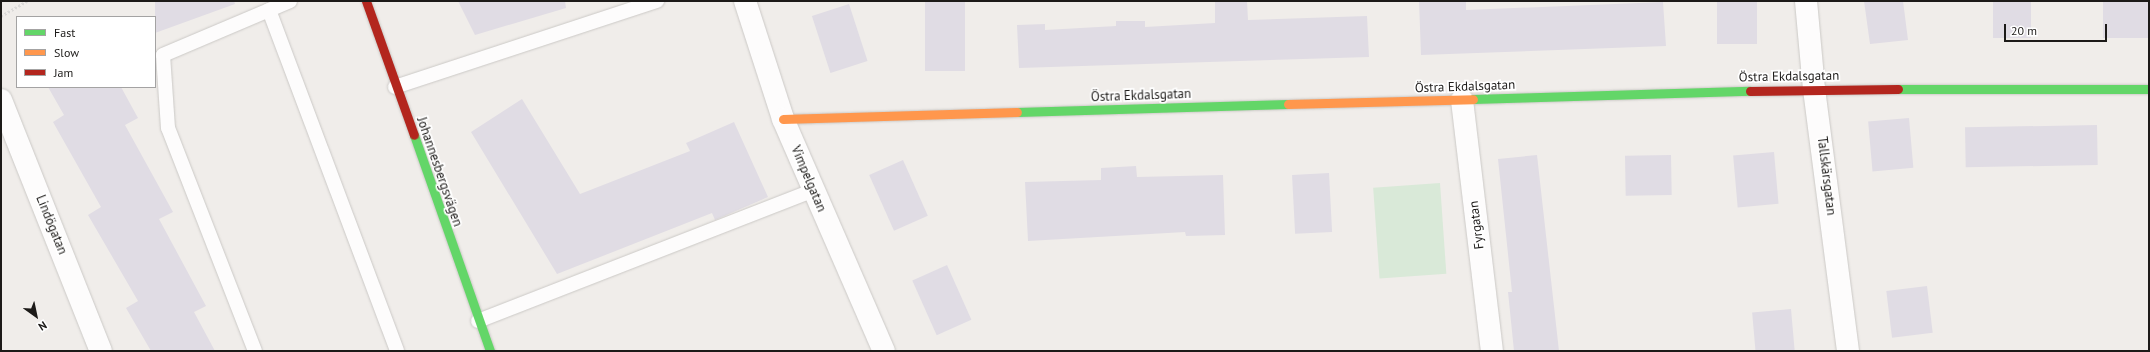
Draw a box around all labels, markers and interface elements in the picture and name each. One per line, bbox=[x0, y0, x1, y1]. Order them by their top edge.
legend bbox=[16, 16, 156, 88]
scale bar bbox=[2006, 16, 2109, 42]
text: 20 m bbox=[2011, 23, 2037, 38]
text: Fast bbox=[54, 25, 75, 40]
text: Slow bbox=[54, 45, 79, 60]
text: Jam bbox=[54, 65, 73, 80]
street label: Östra Ekdalsgatan bbox=[1739, 68, 1839, 86]
street label: Östra Ekdalsgatan bbox=[1415, 77, 1515, 97]
street label: Östra Ekdalsgatan bbox=[1091, 86, 1191, 106]
street label: Johannesbergsvägen bbox=[413, 115, 465, 229]
street label: Tallskärsgatan bbox=[1813, 136, 1839, 216]
street label: Vimpelgatan bbox=[787, 144, 829, 214]
street label: Lindögatan bbox=[32, 193, 70, 257]
street label: Fyrgatan bbox=[1466, 200, 1488, 250]
north arrow bbox=[16, 296, 56, 336]
text: N bbox=[36, 318, 49, 334]

